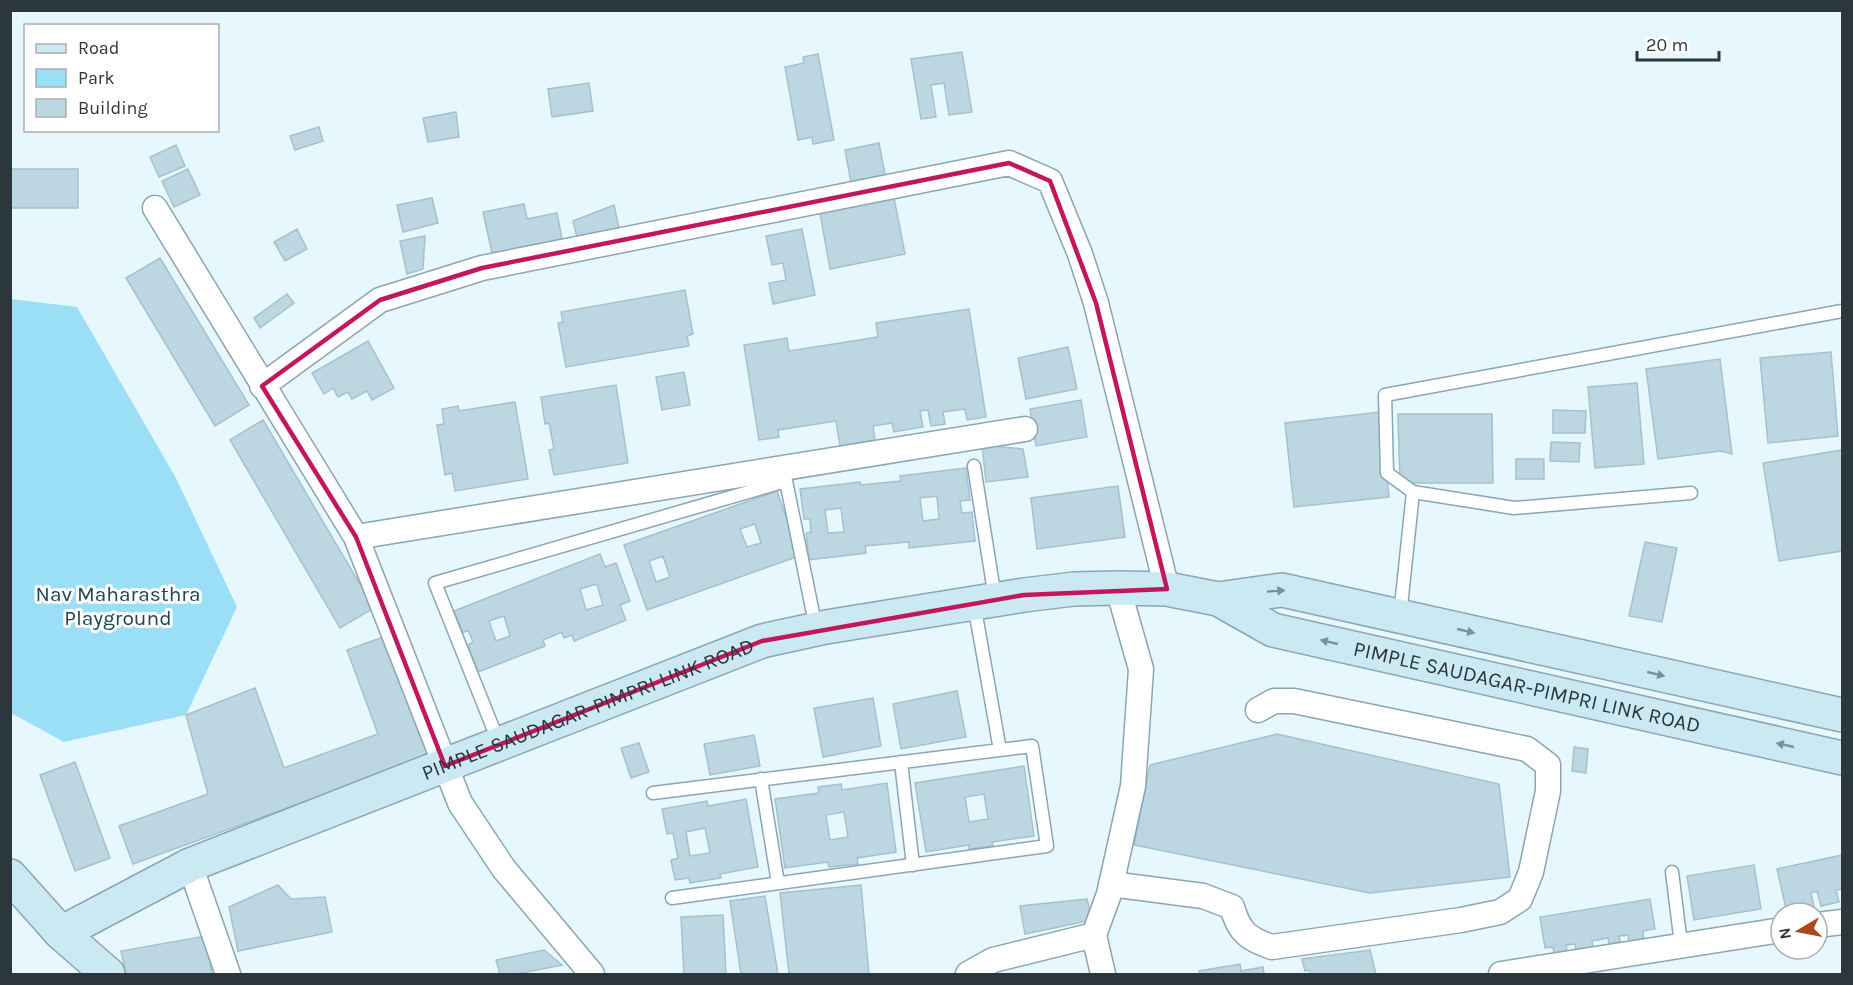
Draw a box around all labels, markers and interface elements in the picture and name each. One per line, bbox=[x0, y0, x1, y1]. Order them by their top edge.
legend bbox=[24, 24, 219, 132]
scale bar bbox=[1637, 24, 1720, 62]
text: 20 m bbox=[1646, 34, 1688, 56]
text: Road bbox=[78, 37, 119, 59]
text: Park bbox=[78, 67, 115, 89]
text: Building bbox=[78, 97, 148, 119]
park label: Nav Maharasthra Playground bbox=[36, 582, 200, 630]
one-way arrow bbox=[1266, 586, 1285, 596]
one-way arrow bbox=[1457, 627, 1476, 636]
street label: PIMPLE SAUDAGAR-PIMPRI LINK ROAD bbox=[418, 633, 757, 785]
street label: PIMPLE SAUDAGAR-PIMPRI LINK ROAD bbox=[1351, 636, 1703, 738]
one-way arrow bbox=[1319, 637, 1338, 647]
one-way arrow bbox=[1647, 669, 1666, 679]
one-way arrow bbox=[1776, 739, 1795, 749]
north arrow bbox=[1769, 901, 1829, 961]
text: N bbox=[1774, 926, 1795, 941]

